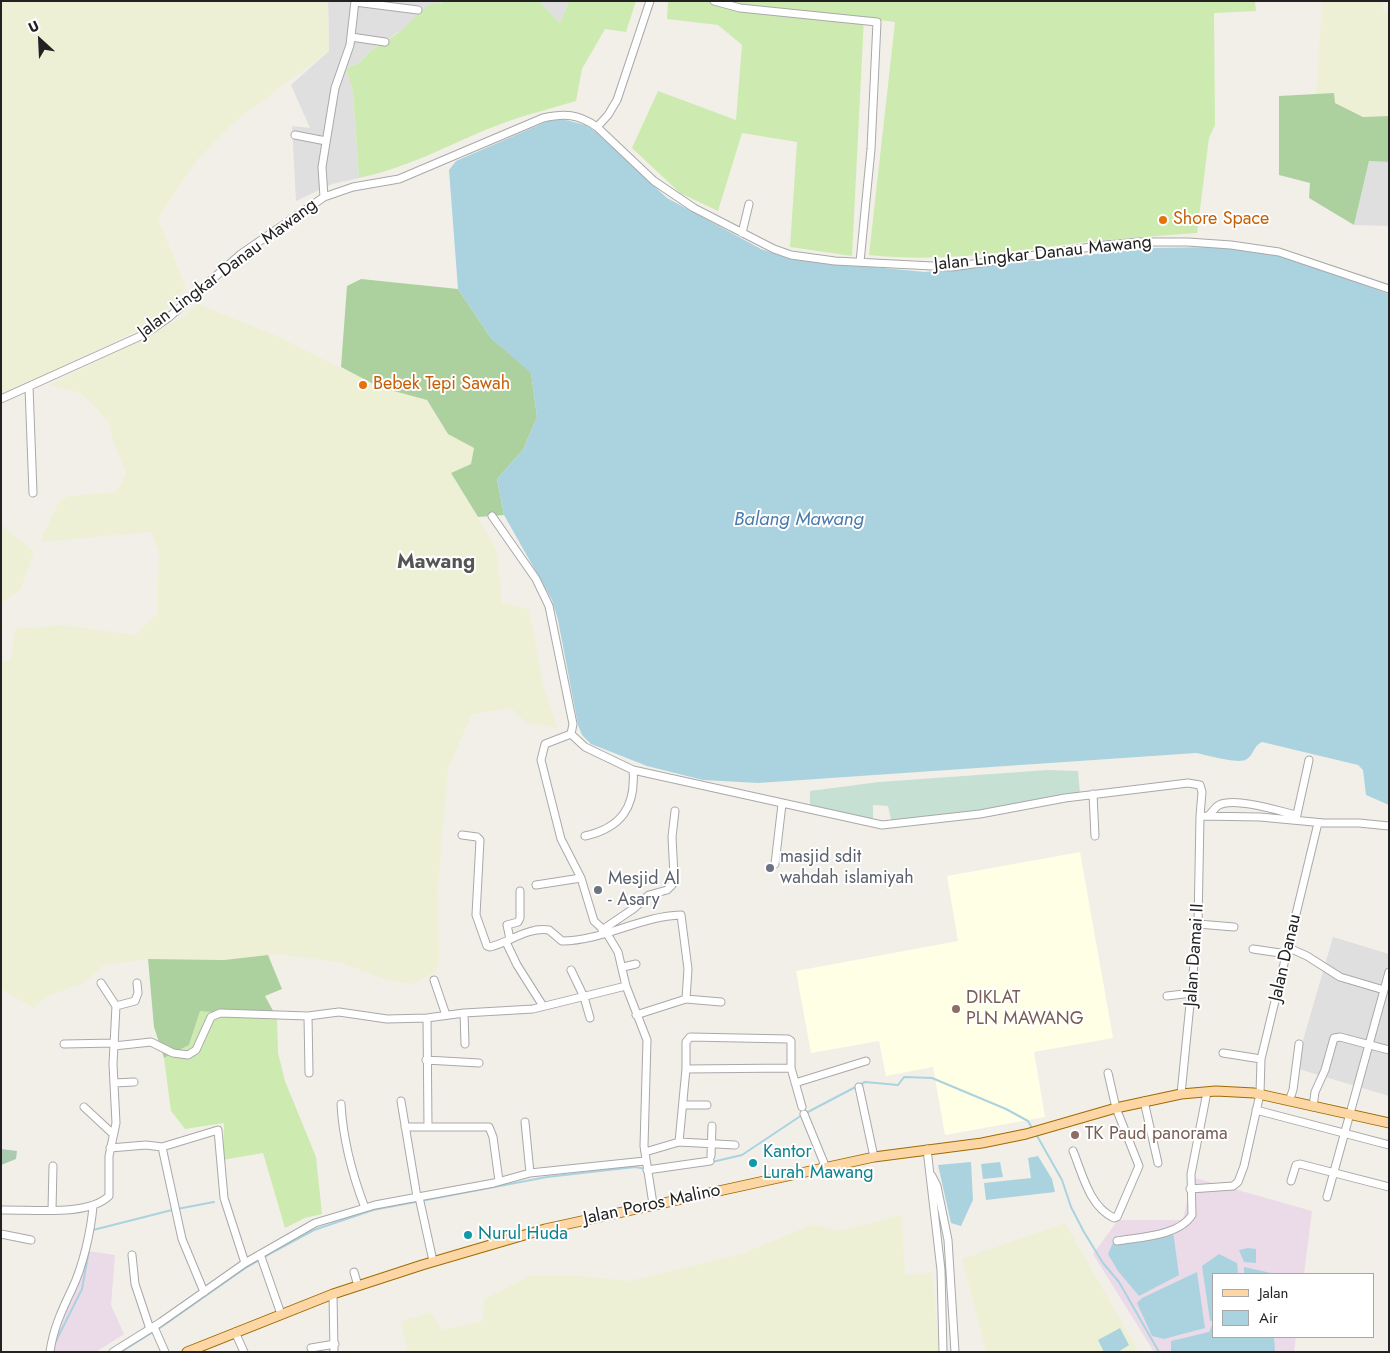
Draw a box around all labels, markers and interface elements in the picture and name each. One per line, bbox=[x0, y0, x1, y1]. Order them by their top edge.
north arrow bbox=[15, 15, 65, 65]
text: U bbox=[25, 15, 42, 38]
street label: Jalan Lingkar Danau Mawang bbox=[134, 195, 322, 343]
place label: Shore Space bbox=[1173, 209, 1269, 231]
marker: Shore Space bbox=[1157, 214, 1169, 226]
street label: Jalan Lingkar Danau Mawang bbox=[933, 232, 1153, 276]
place label: Bebek Tepi Sawah bbox=[373, 374, 510, 396]
marker: Bebek Tepi Sawah bbox=[357, 379, 369, 391]
water label: Balang Mawang bbox=[734, 509, 864, 531]
district label: Mawang bbox=[397, 551, 475, 575]
place label: masjid sdit wahdah islamiyah bbox=[780, 847, 914, 890]
marker: masjid sdit wahdah islamiyah bbox=[764, 862, 776, 874]
place label: Mesjid Al - Asary bbox=[608, 869, 680, 912]
marker: Mesjid Al - Asary bbox=[592, 884, 604, 896]
street label: Jalan Damai II bbox=[1181, 903, 1209, 1007]
street label: Jalan Danau bbox=[1265, 912, 1307, 1004]
place label: DIKLAT PLN MAWANG bbox=[966, 988, 1084, 1030]
marker: DIKLAT PLN MAWANG bbox=[950, 1003, 962, 1015]
place label: TK Paud panorama bbox=[1085, 1124, 1228, 1146]
marker: TK Paud panorama bbox=[1069, 1129, 1081, 1141]
place label: Kantor Lurah Mawang bbox=[763, 1142, 874, 1184]
marker: Kantor Lurah Mawang bbox=[747, 1157, 759, 1169]
street label: Jalan Poros Malino bbox=[582, 1180, 722, 1230]
place label: Nurul Huda bbox=[478, 1224, 568, 1246]
marker: Nurul Huda bbox=[462, 1229, 474, 1241]
legend bbox=[1212, 1273, 1375, 1338]
text: Jalan bbox=[1259, 1282, 1288, 1304]
text: Air bbox=[1259, 1307, 1278, 1329]

